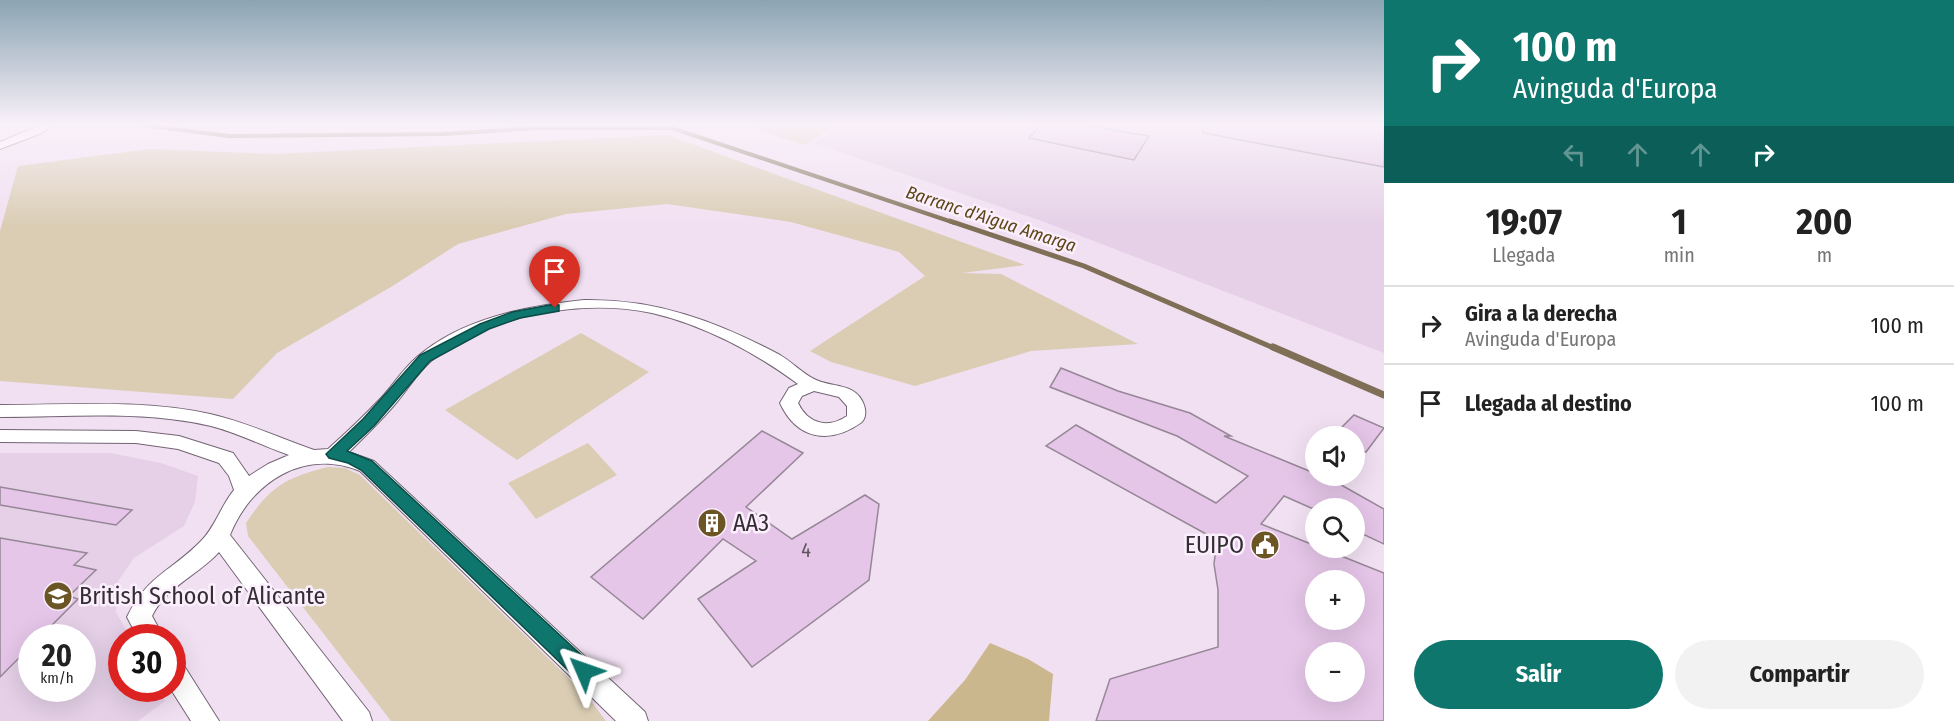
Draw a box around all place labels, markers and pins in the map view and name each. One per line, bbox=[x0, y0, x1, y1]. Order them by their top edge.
pin bbox=[529, 246, 580, 308]
building icon: AA3 bbox=[696, 507, 728, 539]
place label: AA3 bbox=[733, 509, 769, 537]
public building icon: EUIPO bbox=[1249, 529, 1281, 561]
place label: EUIPO bbox=[1185, 531, 1244, 559]
school or university icon: British School of Alicante bbox=[42, 580, 74, 612]
place label: British School of Alicante bbox=[79, 582, 325, 610]

